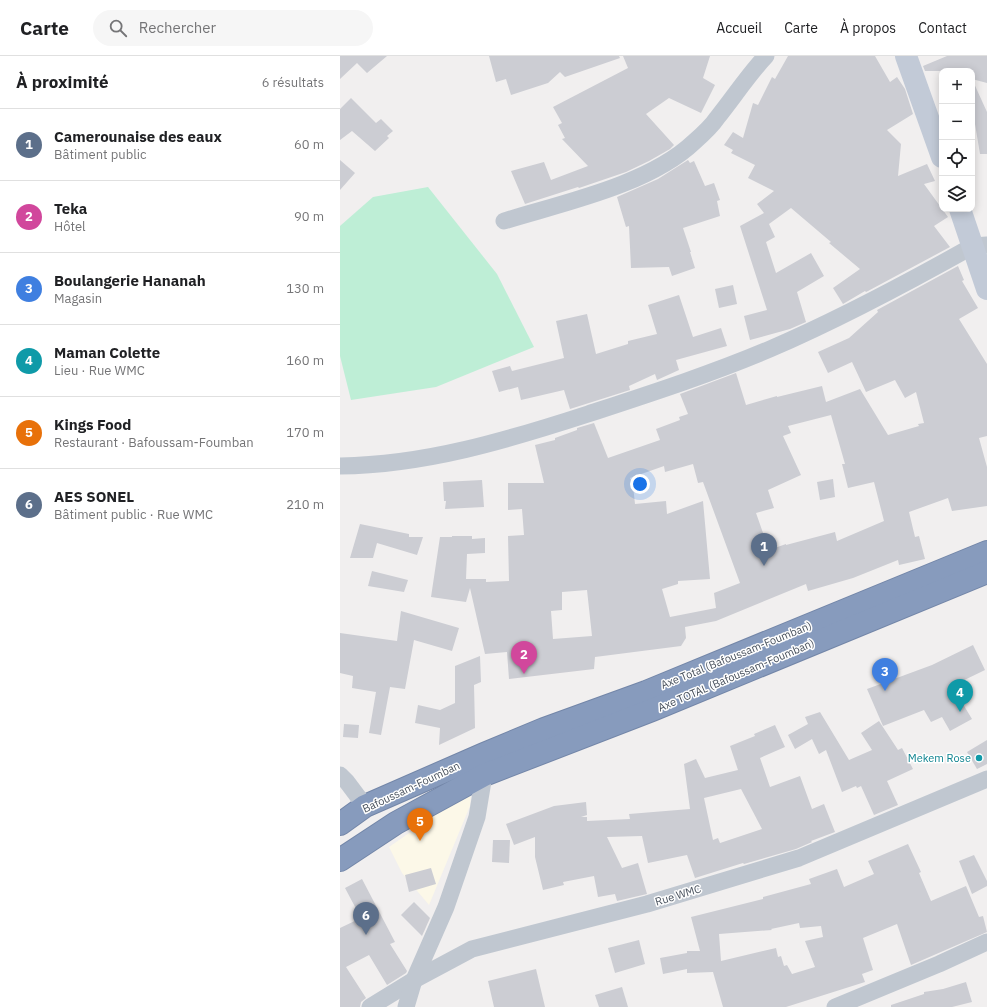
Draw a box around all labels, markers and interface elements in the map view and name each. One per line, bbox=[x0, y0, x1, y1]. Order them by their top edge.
search box bbox=[93, 10, 373, 46]
text: Carte bbox=[20, 16, 69, 40]
icon: search bbox=[107, 17, 129, 39]
text: Rechercher bbox=[139, 18, 216, 37]
text: Accueil bbox=[716, 19, 762, 37]
text: Carte bbox=[784, 19, 818, 37]
text: À propos bbox=[840, 19, 896, 37]
text: Contact bbox=[918, 19, 967, 37]
map controls bbox=[939, 68, 975, 212]
button: + bbox=[939, 68, 975, 104]
text: À proximité bbox=[16, 71, 109, 93]
text: 6 résultats bbox=[262, 74, 324, 91]
button: − bbox=[939, 104, 975, 140]
text: Camerounaise des eaux bbox=[54, 127, 222, 146]
text: 1 bbox=[25, 136, 33, 153]
text: 60 m bbox=[294, 136, 324, 153]
button: locate bbox=[939, 140, 975, 176]
text: Bâtiment public bbox=[54, 146, 147, 163]
button: layers bbox=[939, 176, 975, 212]
text: Teka bbox=[54, 199, 87, 218]
text: 2 bbox=[25, 208, 33, 225]
text: 90 m bbox=[294, 208, 324, 225]
text: Hôtel bbox=[54, 218, 86, 235]
text: Boulangerie Hananah bbox=[54, 271, 206, 290]
text: 3 bbox=[25, 280, 33, 297]
text: 130 m bbox=[286, 280, 324, 297]
text: Magasin bbox=[54, 290, 102, 307]
text: Maman Colette bbox=[54, 343, 160, 362]
text: 4 bbox=[25, 352, 33, 369]
text: 160 m bbox=[286, 352, 324, 369]
text: Lieu · Rue WMC bbox=[54, 362, 145, 379]
text: Kings Food bbox=[54, 415, 131, 434]
text: 5 bbox=[25, 424, 33, 441]
text: 170 m bbox=[286, 424, 324, 441]
text: Restaurant · Bafoussam-Foumban bbox=[54, 434, 254, 451]
your location bbox=[630, 474, 650, 494]
text: AES SONEL bbox=[54, 487, 134, 506]
text: 6 bbox=[25, 496, 33, 513]
text: 210 m bbox=[286, 496, 324, 513]
text: Bâtiment public · Rue WMC bbox=[54, 506, 213, 523]
pin: 1 bbox=[751, 533, 777, 566]
street label: Axe Total (Bafoussam-Foumban) bbox=[659, 618, 813, 692]
street label: Axe TOTAL (Bafoussam-Foumban) bbox=[656, 636, 816, 714]
pin: 2 bbox=[511, 641, 537, 674]
pin: 3 bbox=[872, 658, 898, 691]
pin: 4 bbox=[947, 679, 973, 712]
place label: Mekem Rose bbox=[908, 751, 971, 765]
marker: Mekem Rose bbox=[974, 753, 984, 763]
street label: Bafoussam-Foumban bbox=[360, 758, 462, 816]
pin: 5 bbox=[407, 808, 433, 841]
street label: Rue WMC bbox=[653, 881, 703, 909]
pin: 6 bbox=[353, 902, 379, 935]

